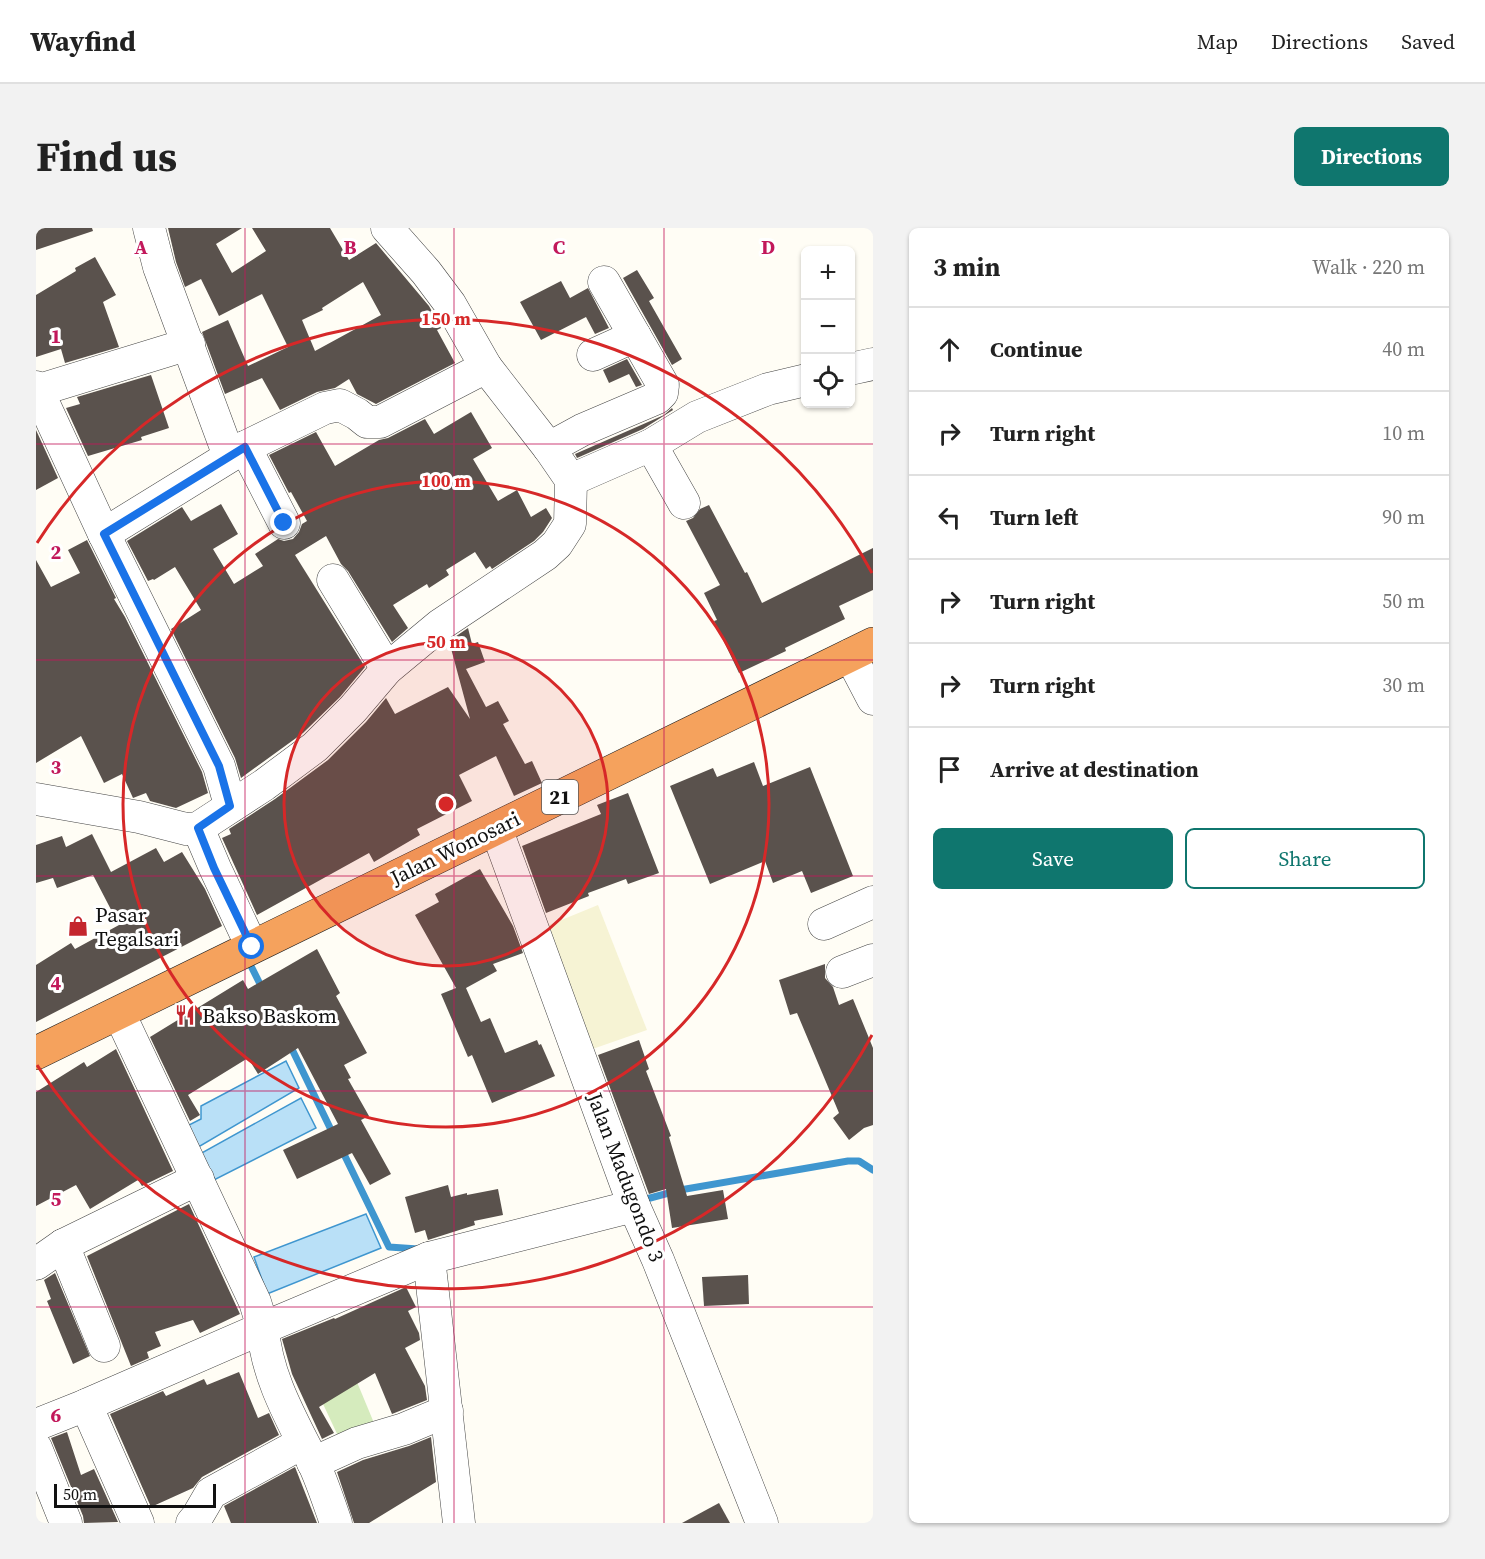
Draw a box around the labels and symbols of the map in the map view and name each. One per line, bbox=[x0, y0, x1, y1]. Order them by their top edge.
text: A bbox=[134, 233, 148, 261]
text: B bbox=[343, 233, 357, 261]
text: C bbox=[553, 233, 565, 261]
text: D bbox=[761, 233, 775, 261]
text: 150 m bbox=[421, 306, 471, 331]
text: 1 bbox=[51, 322, 61, 350]
text: 100 m bbox=[421, 468, 471, 493]
route end bbox=[270, 509, 296, 535]
text: 2 bbox=[51, 538, 62, 566]
text: 50 m bbox=[426, 629, 466, 654]
text: 3 bbox=[51, 753, 62, 781]
road number: 21 bbox=[542, 780, 578, 814]
centre of rings bbox=[436, 794, 456, 814]
street label: Jalan Wonosari bbox=[384, 804, 525, 892]
place label: Pasar Tegalsari bbox=[95, 900, 179, 953]
shop icon: Pasar Tegalsari bbox=[66, 914, 90, 938]
route start bbox=[238, 933, 264, 959]
text: 4 bbox=[51, 969, 62, 997]
place label: Bakso Baskom bbox=[202, 1001, 337, 1030]
restaurant icon: Bakso Baskom bbox=[173, 1003, 197, 1027]
street label: Jalan Madugondo 3 bbox=[580, 1087, 672, 1266]
text: 5 bbox=[51, 1185, 62, 1213]
text: 6 bbox=[51, 1401, 62, 1429]
scale bar bbox=[54, 1481, 216, 1508]

